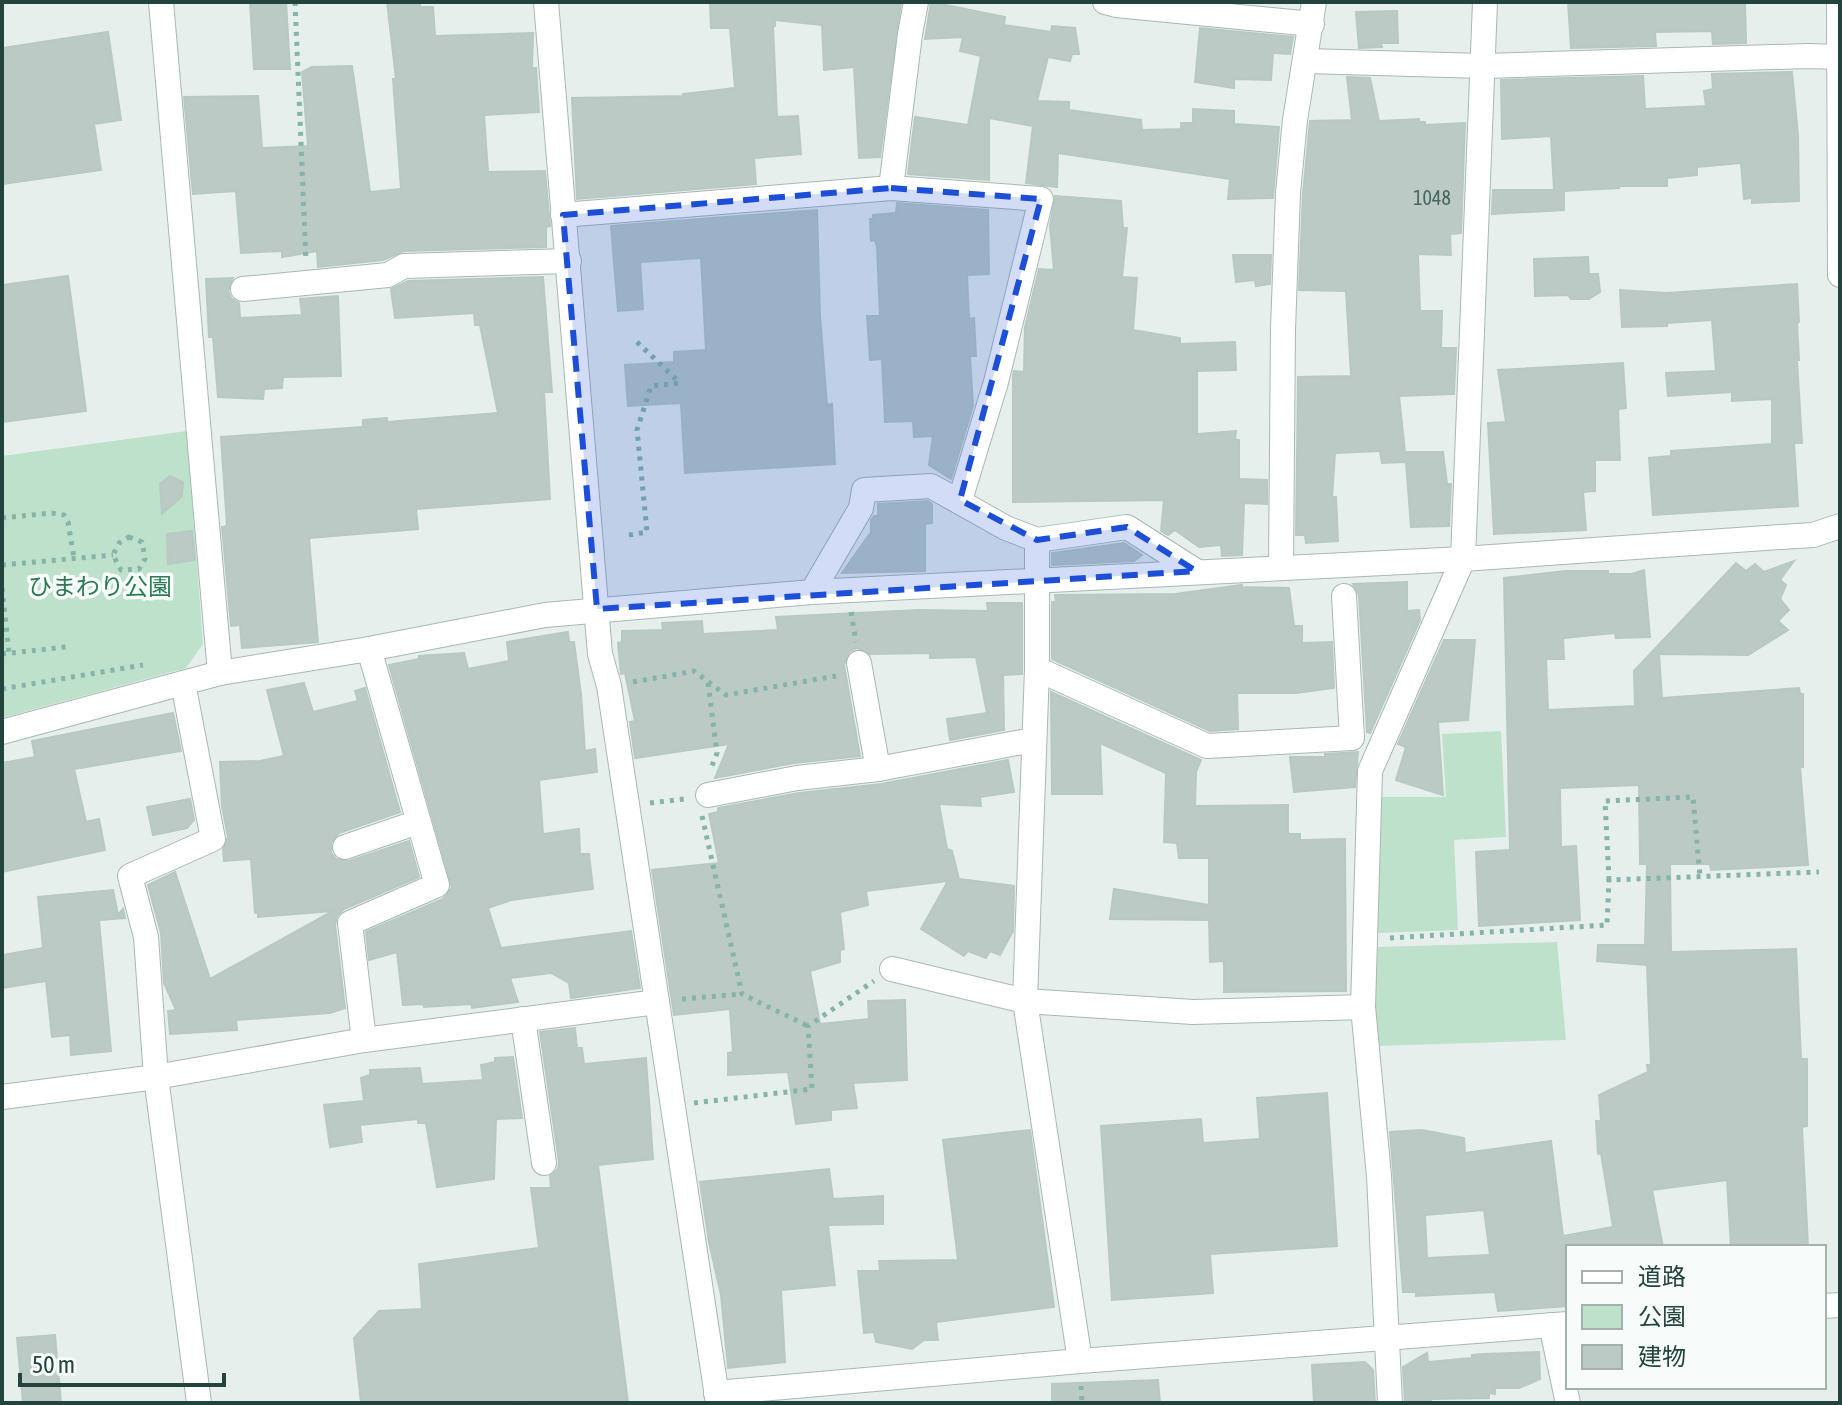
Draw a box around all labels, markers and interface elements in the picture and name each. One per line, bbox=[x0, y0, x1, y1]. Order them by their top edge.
house number: 1048 bbox=[1413, 186, 1451, 209]
park label: ひまわり公園 bbox=[28, 573, 172, 600]
legend bbox=[1566, 1245, 1826, 1389]
text: 道路 bbox=[1638, 1263, 1686, 1290]
text: 公園 bbox=[1638, 1303, 1686, 1330]
scale bar bbox=[20, 1337, 224, 1387]
text: 建物 bbox=[1638, 1343, 1686, 1370]
text: 50 m bbox=[32, 1351, 75, 1378]

